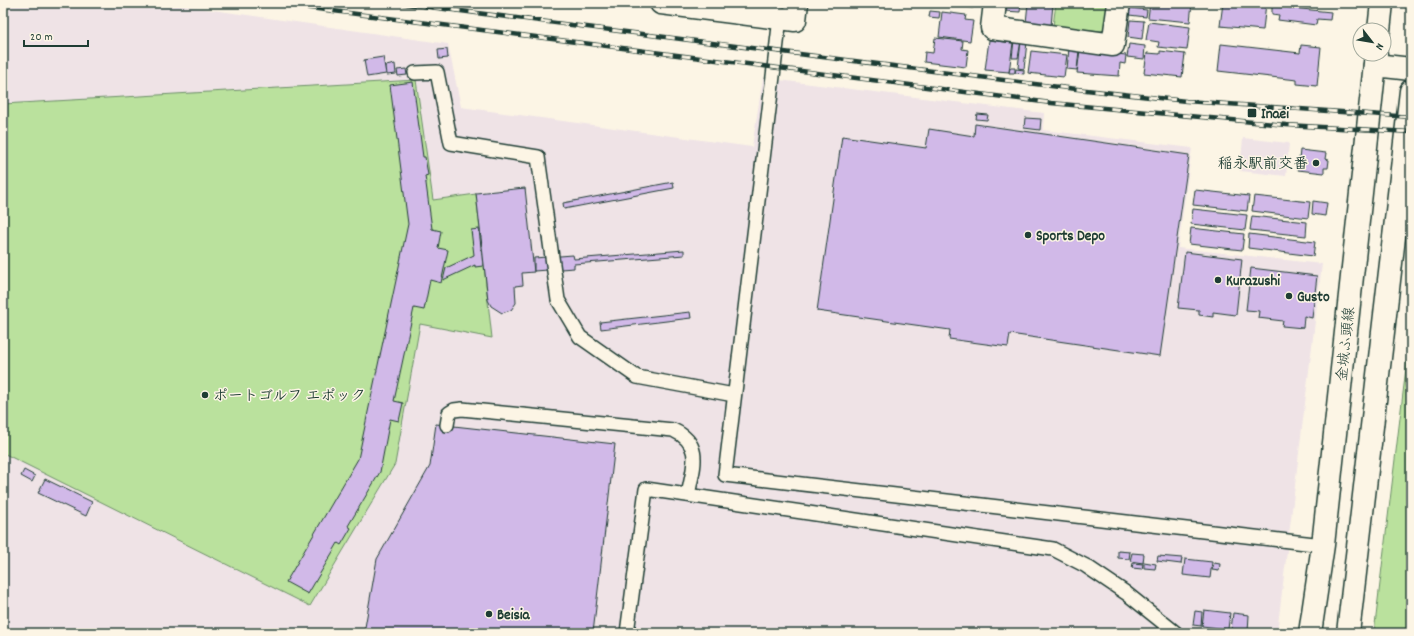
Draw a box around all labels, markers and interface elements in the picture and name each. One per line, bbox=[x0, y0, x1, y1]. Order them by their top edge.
scale bar bbox=[24, 22, 88, 48]
north arrow bbox=[1352, 22, 1392, 62]
text: 20 m bbox=[30, 29, 53, 46]
text: N bbox=[1370, 40, 1387, 53]
place label: Inaei bbox=[1261, 104, 1289, 126]
marker: Inaei bbox=[1246, 107, 1258, 119]
place label: 稲永駅前交番 bbox=[1218, 154, 1308, 176]
marker: 稲永駅前交番 bbox=[1311, 158, 1321, 168]
place label: Sports Depo bbox=[1036, 226, 1105, 248]
marker: Sports Depo bbox=[1023, 230, 1033, 240]
place label: Kurazushi bbox=[1226, 271, 1280, 293]
marker: Kurazushi bbox=[1213, 275, 1223, 285]
place label: Gusto bbox=[1297, 287, 1330, 309]
marker: Gusto bbox=[1284, 291, 1294, 301]
street label: 金城ふ頭線 bbox=[1332, 306, 1362, 383]
place label: ポートゴルフ エポック bbox=[213, 386, 366, 408]
marker: ポートゴルフ エポック bbox=[200, 390, 210, 400]
place label: Beisia bbox=[497, 605, 531, 627]
marker: Beisia bbox=[484, 609, 494, 619]

